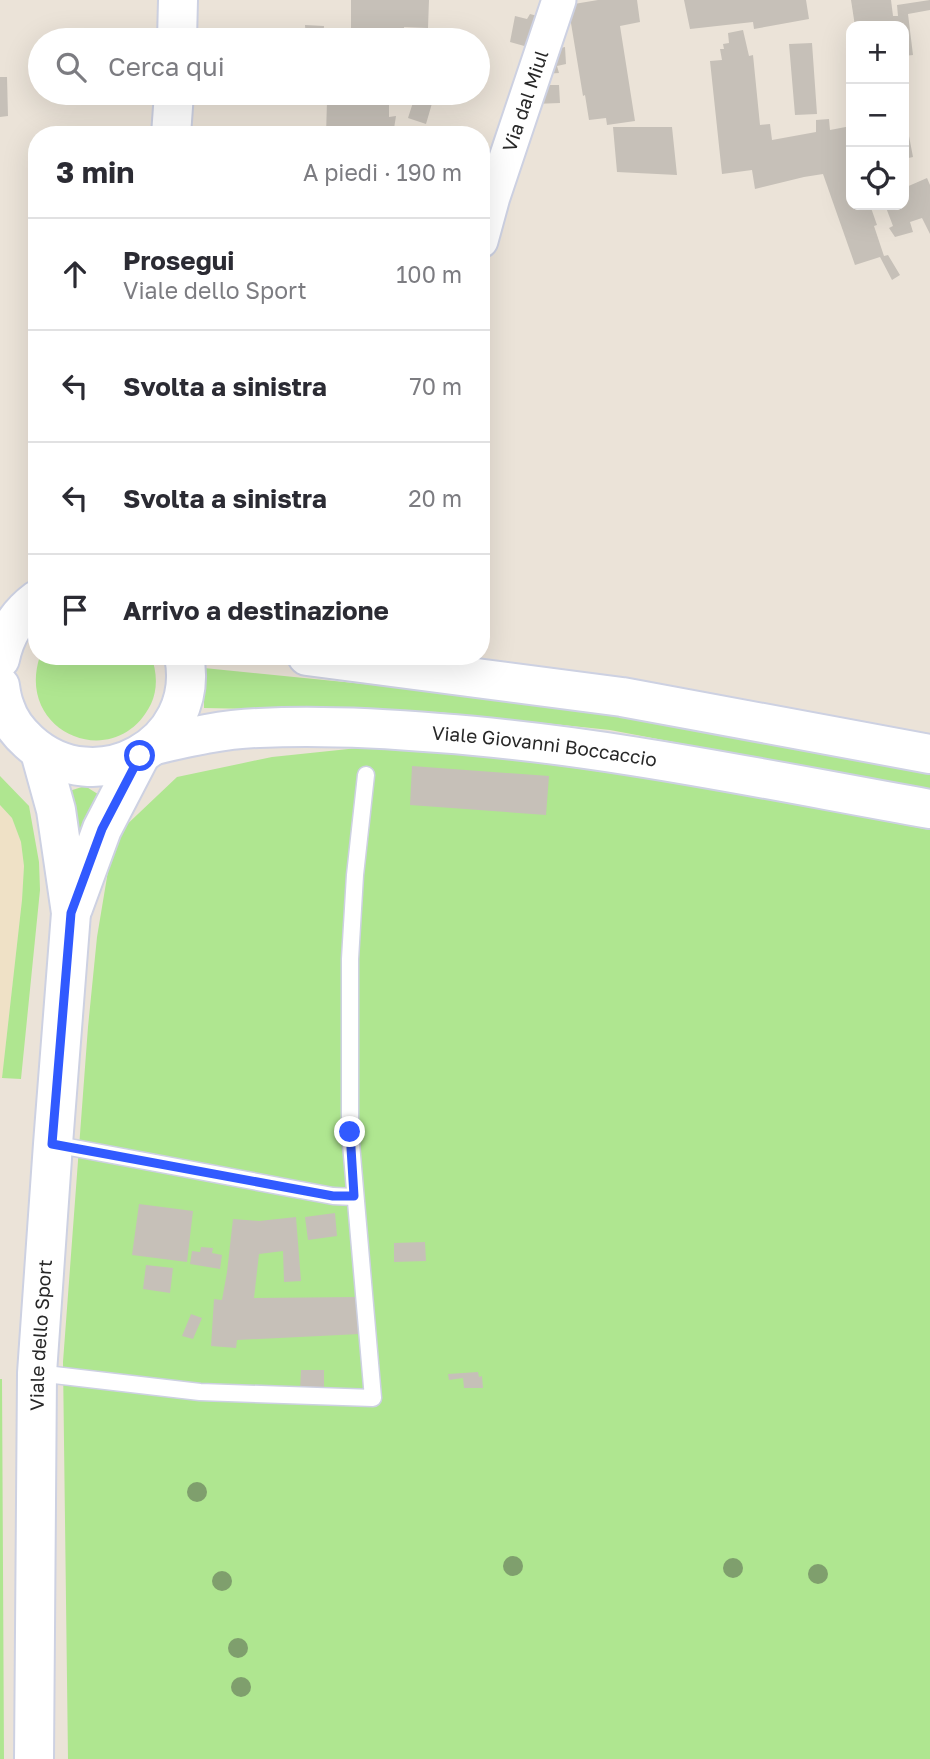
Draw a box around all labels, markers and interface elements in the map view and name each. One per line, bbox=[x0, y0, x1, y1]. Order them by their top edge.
map controls bbox=[846, 21, 909, 210]
button: + bbox=[846, 21, 909, 84]
search box bbox=[28, 28, 490, 105]
street label: Via dal Miul bbox=[497, 47, 552, 154]
icon: search bbox=[52, 48, 90, 86]
text: Cerca qui bbox=[108, 51, 225, 82]
button: − bbox=[846, 84, 909, 147]
button: locate bbox=[846, 147, 909, 210]
text: 3 min bbox=[56, 154, 134, 190]
text: A piedi · 190 m bbox=[303, 158, 462, 186]
text: Prosegui bbox=[123, 245, 234, 276]
icon: ahead bbox=[56, 255, 94, 293]
text: 100 m bbox=[396, 260, 462, 288]
text: Viale dello Sport bbox=[123, 276, 307, 304]
icon: left bbox=[56, 367, 94, 405]
text: Svolta a sinistra bbox=[123, 371, 327, 402]
text: 70 m bbox=[409, 372, 462, 400]
icon: left bbox=[56, 479, 94, 517]
text: Svolta a sinistra bbox=[123, 483, 327, 514]
text: 20 m bbox=[408, 484, 462, 512]
icon: arrive bbox=[56, 591, 94, 629]
text: Arrivo a destinazione bbox=[123, 595, 389, 626]
street label: Viale Giovanni Boccaccio bbox=[431, 720, 659, 771]
route start bbox=[124, 740, 155, 771]
route end bbox=[334, 1116, 365, 1147]
street label: Viale dello Sport bbox=[25, 1259, 56, 1411]

